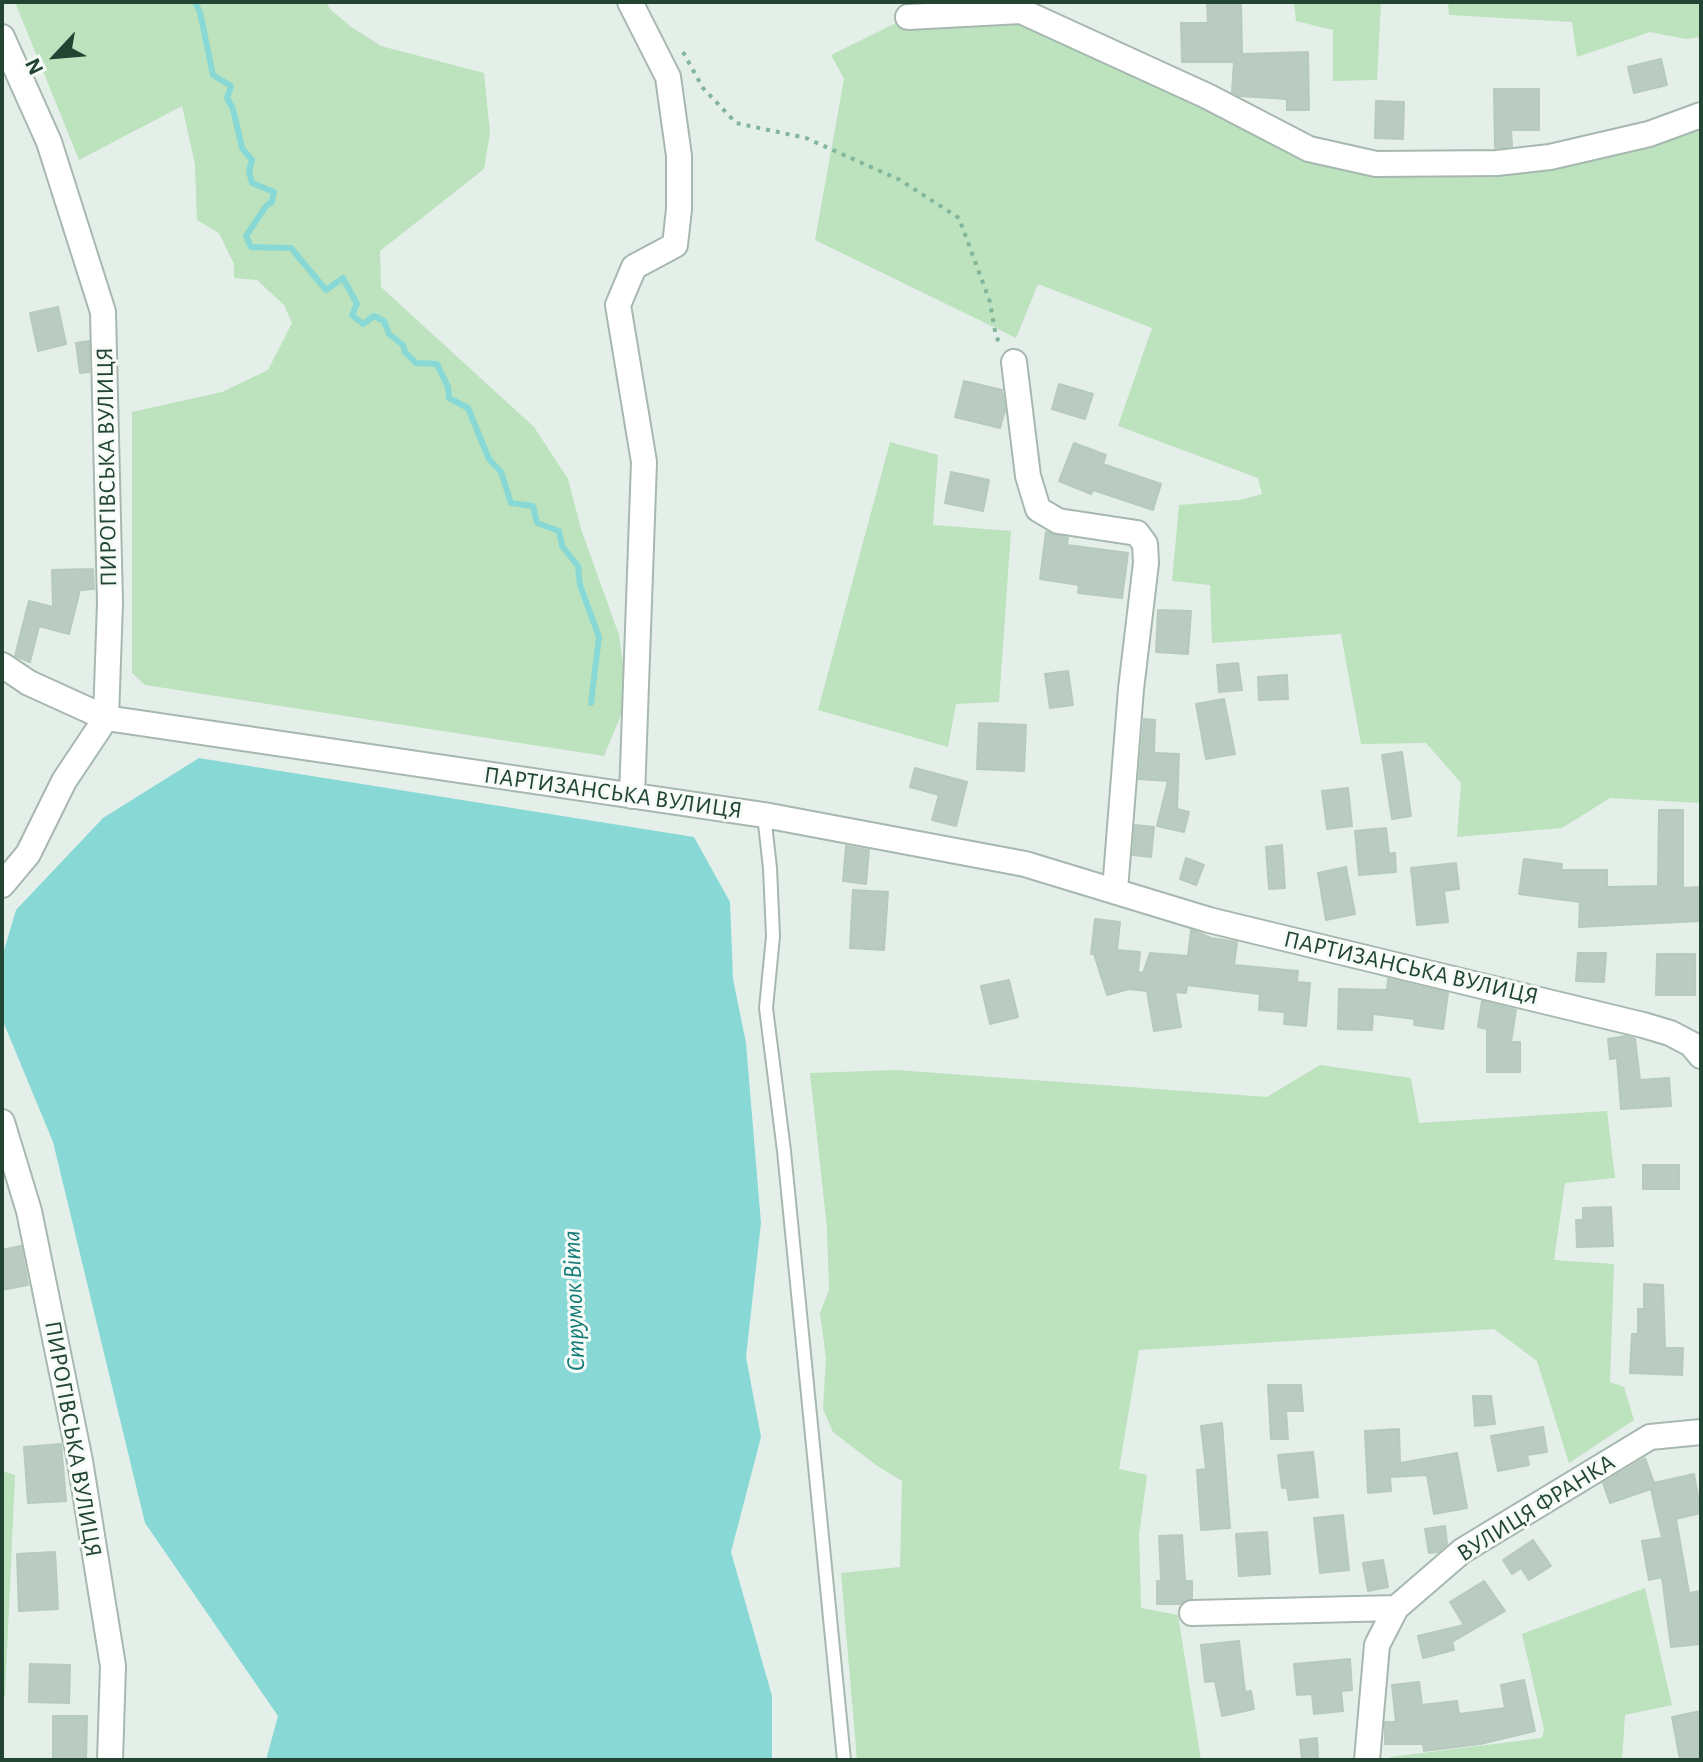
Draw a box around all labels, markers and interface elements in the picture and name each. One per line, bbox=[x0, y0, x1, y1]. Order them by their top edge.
north arrow bbox=[16, 16, 96, 96]
text: N bbox=[21, 55, 48, 78]
street label: ПИРОГІВСЬКА ВУЛИЦЯ bbox=[91, 347, 123, 587]
street label: ПАРТИЗАНСЬКА ВУЛИЦЯ bbox=[482, 761, 744, 825]
street label: ПАРТИЗАНСЬКА ВУЛИЦЯ bbox=[1281, 925, 1541, 1011]
water label: Струмок Віта bbox=[556, 1230, 592, 1372]
street label: ПИРОГІВСЬКА ВУЛИЦЯ bbox=[38, 1318, 108, 1560]
street label: ВУЛИЦЯ ФРАНКА bbox=[1452, 1448, 1620, 1568]

